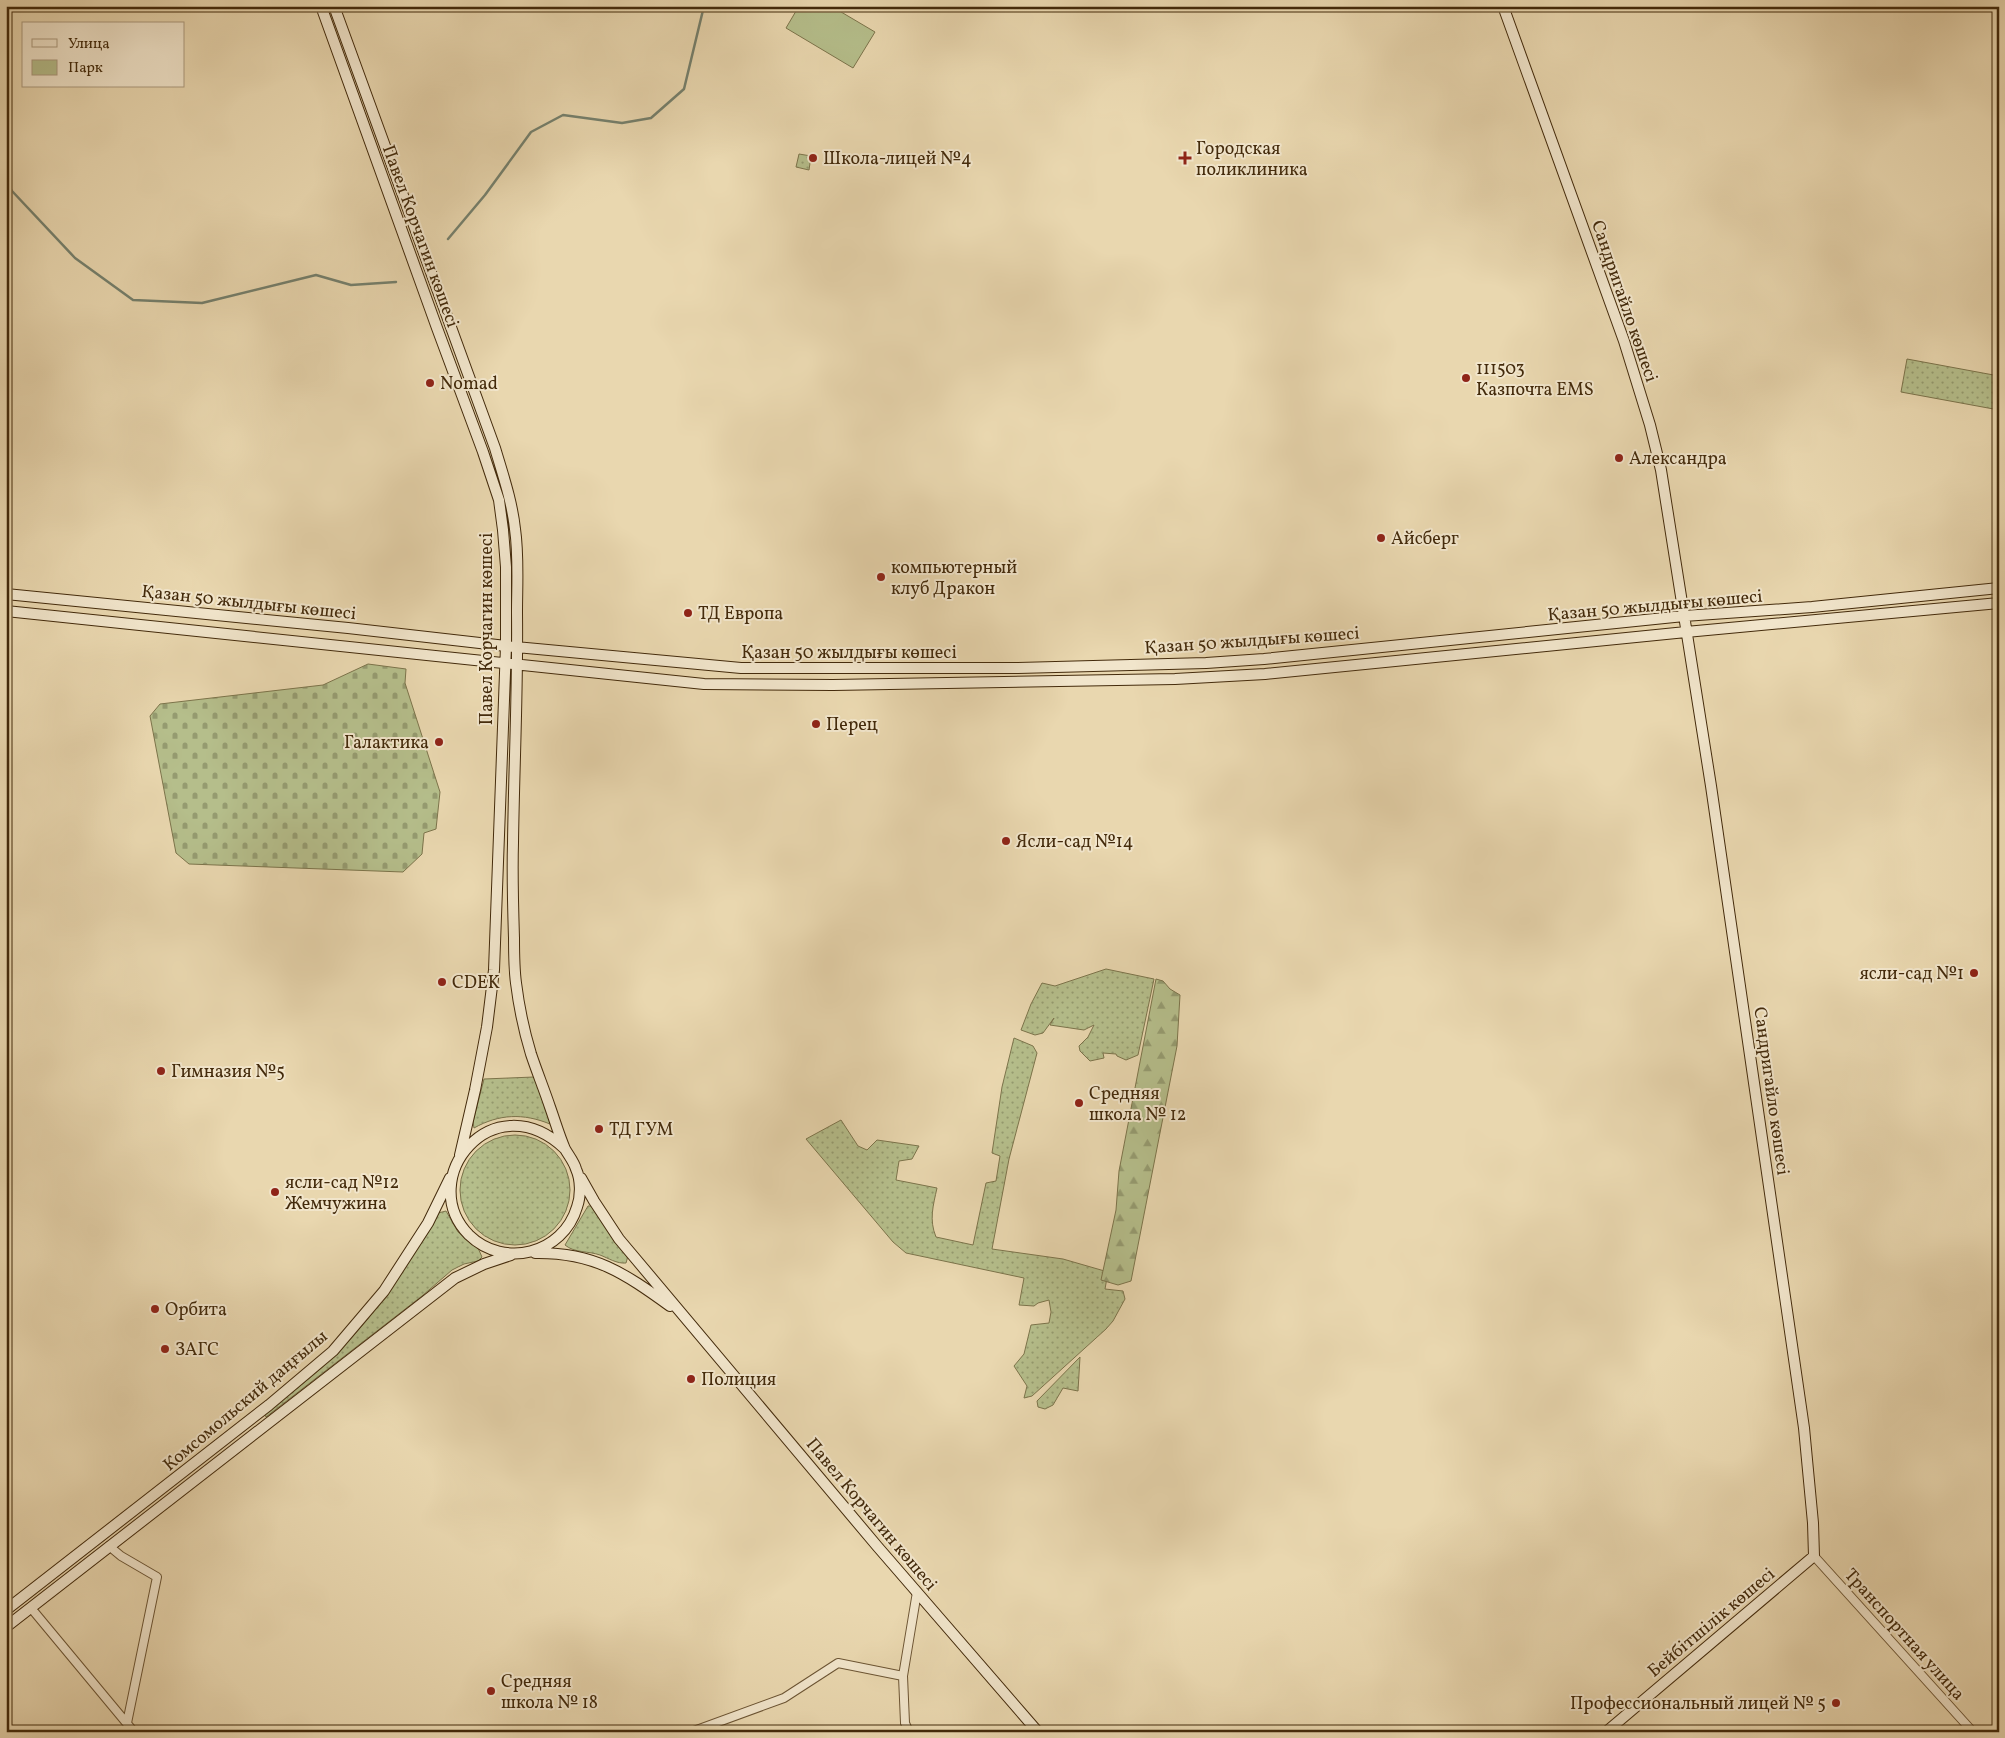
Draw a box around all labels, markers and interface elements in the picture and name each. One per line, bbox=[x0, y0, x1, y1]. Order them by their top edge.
legend bbox=[22, 22, 185, 88]
text: Улица bbox=[68, 34, 110, 55]
text: Парк bbox=[68, 58, 103, 79]
place label: Городская поликлиника bbox=[1196, 137, 1308, 183]
street label: Павел Корчагин көшесі bbox=[375, 142, 464, 331]
place label: Школа-лицей №4 bbox=[823, 147, 972, 172]
marker: Городская поликлиника bbox=[1178, 151, 1192, 165]
marker: Школа-лицей №4 bbox=[807, 152, 819, 164]
street label: Сандригайло көшесі bbox=[1584, 217, 1663, 386]
place label: 111503 Казпочта EMS bbox=[1476, 357, 1594, 403]
place label: Nomad bbox=[440, 372, 498, 397]
marker: 111503 Казпочта EMS bbox=[1460, 372, 1472, 384]
marker: Nomad bbox=[424, 377, 436, 389]
place label: Александра bbox=[1629, 447, 1727, 472]
marker: Александра bbox=[1613, 452, 1625, 464]
place label: Айсберг bbox=[1391, 527, 1459, 552]
marker: Айсберг bbox=[1375, 532, 1387, 544]
street label: Павел Корчагин көшесі bbox=[475, 533, 500, 725]
place label: компьютерный клуб Дракон bbox=[891, 556, 1017, 602]
marker: компьютерный клуб Дракон bbox=[875, 571, 887, 583]
street label: Қазан 50 жылдығы көшесі bbox=[140, 580, 357, 627]
street label: Қазан 50 жылдығы көшесі bbox=[1547, 585, 1764, 628]
place label: ТД Европа bbox=[698, 602, 783, 627]
marker: ТД Европа bbox=[682, 607, 694, 619]
street label: Қазан 50 жылдығы көшесі bbox=[1144, 622, 1361, 661]
street label: Қазан 50 жылдығы көшесі bbox=[741, 641, 957, 666]
place label: Перец bbox=[826, 713, 878, 738]
marker: Перец bbox=[810, 718, 822, 730]
place label: Галактика bbox=[344, 731, 429, 756]
marker: Галактика bbox=[433, 736, 445, 748]
place label: Ясли-сад №14 bbox=[1016, 830, 1134, 855]
marker: Ясли-сад №14 bbox=[1000, 835, 1012, 847]
place label: ясли-сад №1 bbox=[1859, 962, 1964, 987]
marker: ясли-сад №1 bbox=[1968, 967, 1980, 979]
place label: CDEK bbox=[452, 971, 500, 996]
marker: CDEK bbox=[436, 976, 448, 988]
street label: Сандригайло көшесі bbox=[1746, 1005, 1795, 1177]
place label: Гимназия №5 bbox=[171, 1060, 285, 1085]
marker: Гимназия №5 bbox=[155, 1065, 167, 1077]
place label: Средняя школа № 12 bbox=[1089, 1082, 1187, 1128]
marker: Средняя школа № 12 bbox=[1073, 1097, 1085, 1109]
place label: ТД ГУМ bbox=[609, 1118, 673, 1143]
marker: ТД ГУМ bbox=[593, 1123, 605, 1135]
place label: ясли-сад №12 Жемчужина bbox=[285, 1171, 399, 1217]
marker: ясли-сад №12 Жемчужина bbox=[269, 1186, 281, 1198]
place label: Орбита bbox=[165, 1298, 227, 1323]
marker: Орбита bbox=[149, 1303, 161, 1315]
street label: Комсомольский даңғылы bbox=[158, 1325, 334, 1478]
place label: ЗАГС bbox=[175, 1338, 219, 1363]
marker: ЗАГС bbox=[159, 1343, 171, 1355]
place label: Полиция bbox=[701, 1368, 776, 1393]
marker: Полиция bbox=[685, 1373, 697, 1385]
street label: Павел Корчагин көшесі bbox=[799, 1433, 942, 1597]
street label: Бейбітшілік көшесі bbox=[1643, 1562, 1781, 1684]
street label: Транспортная улица bbox=[1838, 1564, 1970, 1707]
place label: Средняя школа № 18 bbox=[501, 1670, 598, 1716]
marker: Средняя школа № 18 bbox=[485, 1685, 497, 1697]
place label: Профессиональный лицей № 5 bbox=[1570, 1692, 1826, 1717]
marker: Профессиональный лицей № 5 bbox=[1830, 1697, 1842, 1709]

